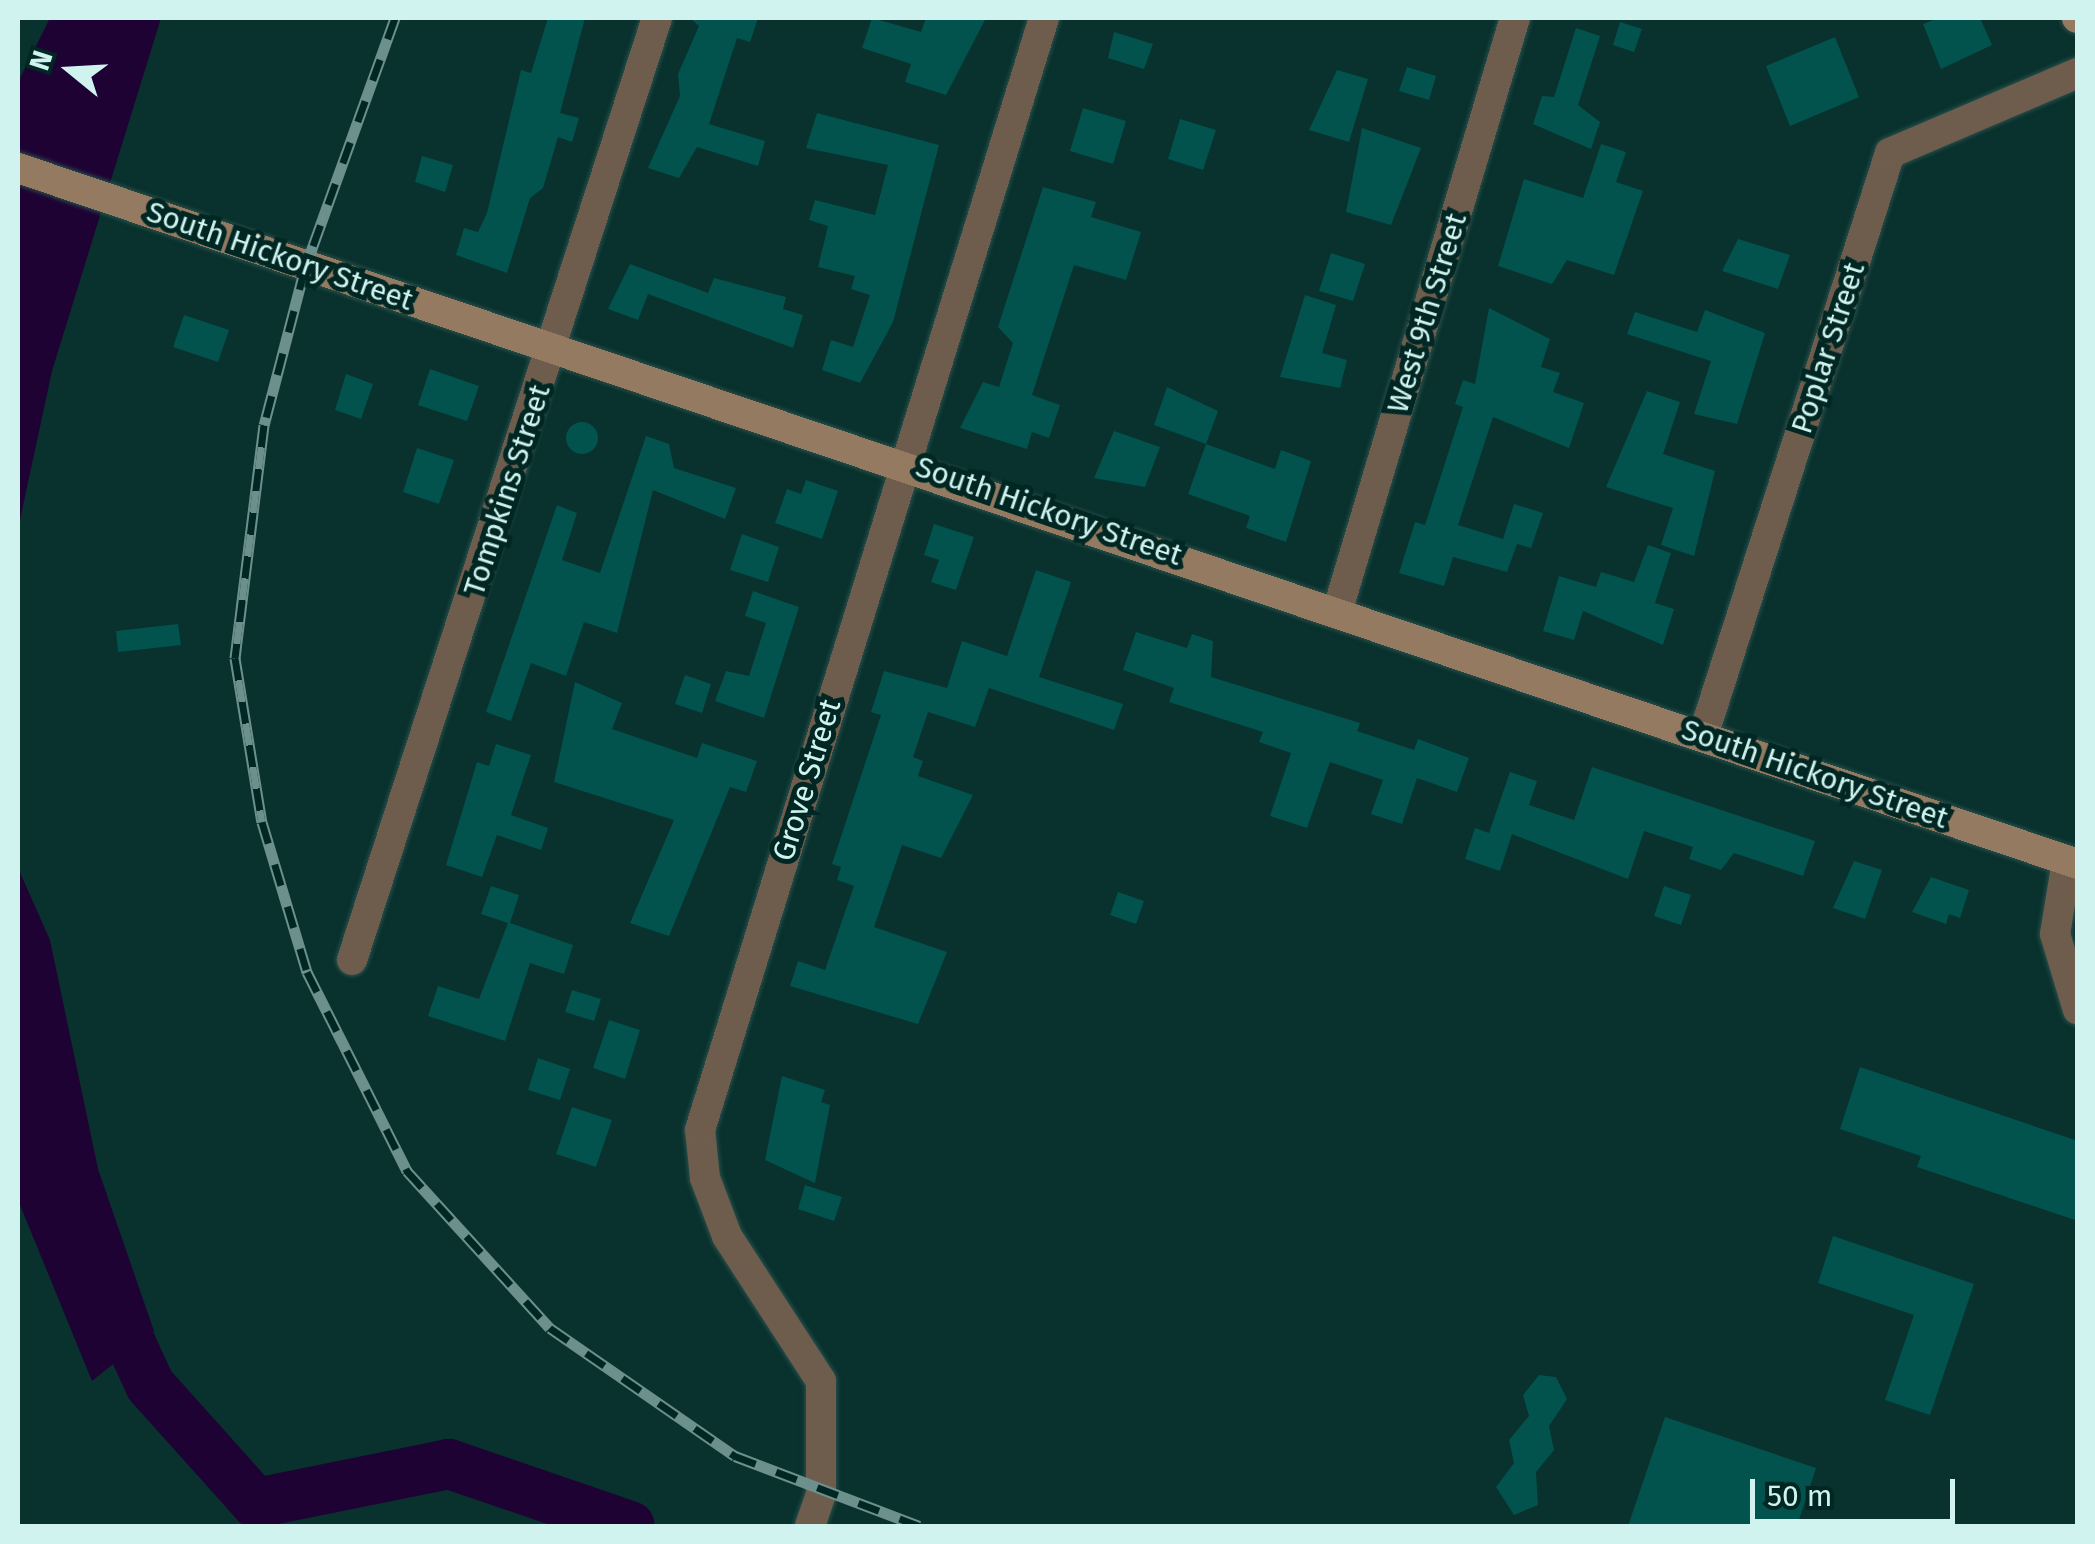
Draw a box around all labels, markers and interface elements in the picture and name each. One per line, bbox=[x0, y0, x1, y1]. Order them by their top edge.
north arrow bbox=[20, 20, 120, 120]
text: N bbox=[22, 47, 60, 75]
street label: South Hickory Street bbox=[142, 194, 418, 318]
street label: West 9th Street bbox=[1380, 209, 1474, 417]
street label: Poplar Street bbox=[1783, 258, 1873, 438]
street label: Tompkins Street bbox=[456, 380, 558, 600]
street label: South Hickory Street bbox=[911, 449, 1187, 573]
street label: Grove Street bbox=[765, 695, 849, 865]
street label: South Hickory Street bbox=[1677, 712, 1953, 836]
scale bar bbox=[1755, 1459, 1960, 1521]
text: 50 m bbox=[1767, 1478, 1832, 1514]

